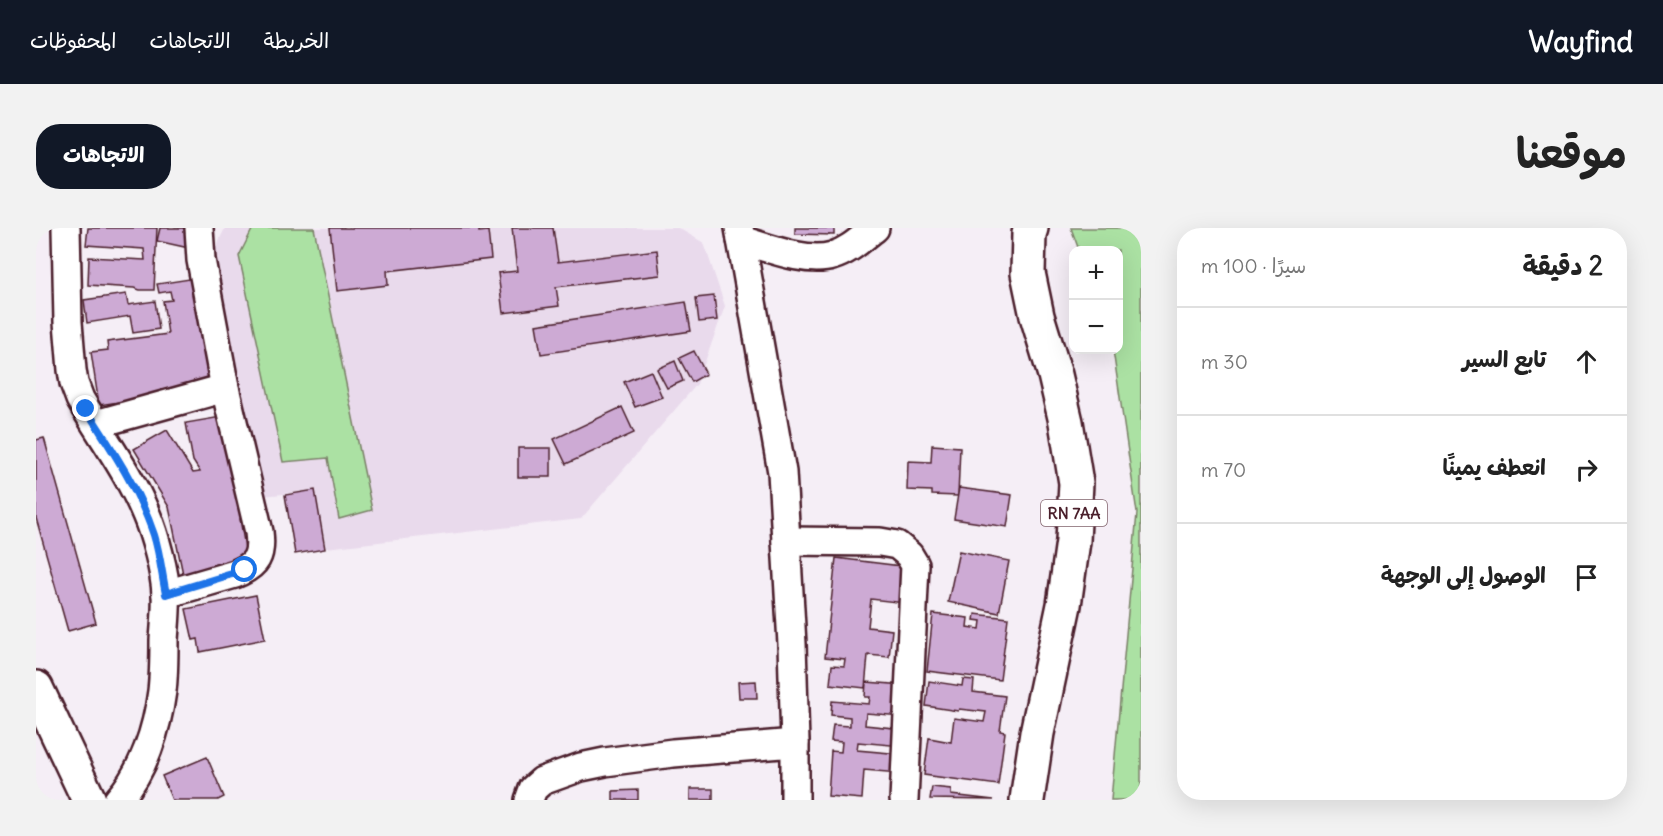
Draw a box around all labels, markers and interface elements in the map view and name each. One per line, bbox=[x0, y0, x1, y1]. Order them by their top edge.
text: Wayfind bbox=[1529, 24, 1633, 60]
text: المحفوظات bbox=[30, 27, 116, 54]
text: الاتجاهات bbox=[149, 27, 231, 54]
text: الخريطة bbox=[264, 27, 329, 54]
button: الاتجاهات bbox=[36, 124, 171, 189]
text: موقعنا bbox=[1516, 127, 1627, 179]
map controls bbox=[1069, 246, 1123, 354]
button: + bbox=[1069, 246, 1123, 300]
text: 2 دقيقة bbox=[1523, 249, 1603, 282]
text: سيرًا · 100 m bbox=[1201, 253, 1306, 278]
button: − bbox=[1069, 300, 1123, 354]
text: تابع السير bbox=[1462, 345, 1546, 373]
icon: ahead bbox=[1570, 345, 1603, 378]
text: 30 m bbox=[1201, 349, 1248, 374]
route end bbox=[72, 395, 98, 421]
text: انعطف يمينًا bbox=[1443, 453, 1546, 481]
icon: right bbox=[1570, 453, 1603, 486]
text: 70 m bbox=[1201, 457, 1246, 482]
road number: RN 7AA bbox=[1041, 500, 1107, 526]
route start bbox=[231, 556, 257, 582]
text: الوصول إلى الوجهة bbox=[1381, 561, 1546, 589]
icon: arrive bbox=[1570, 561, 1603, 594]

